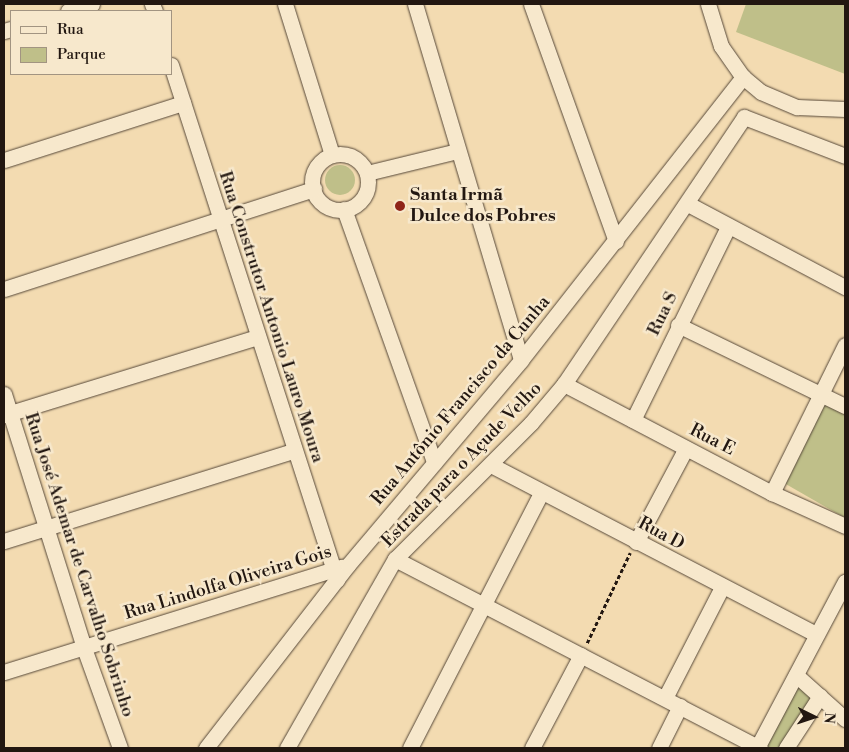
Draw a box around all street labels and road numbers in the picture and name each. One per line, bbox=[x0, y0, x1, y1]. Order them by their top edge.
street label: Rua Construtor Antonio Lauro Moura bbox=[214, 169, 328, 465]
street label: Rua S bbox=[643, 289, 683, 339]
street label: Rua Antônio Francisco da Cunha bbox=[367, 292, 555, 510]
street label: Estrada para o Açude Velho bbox=[377, 378, 547, 552]
street label: Rua José Ademar de Carvalho Sobrinho bbox=[19, 410, 139, 720]
street label: Rua E bbox=[686, 419, 738, 461]
street label: Rua D bbox=[634, 513, 688, 555]
street label: Rua Lindolfa Oliveira Gois bbox=[122, 541, 334, 625]

